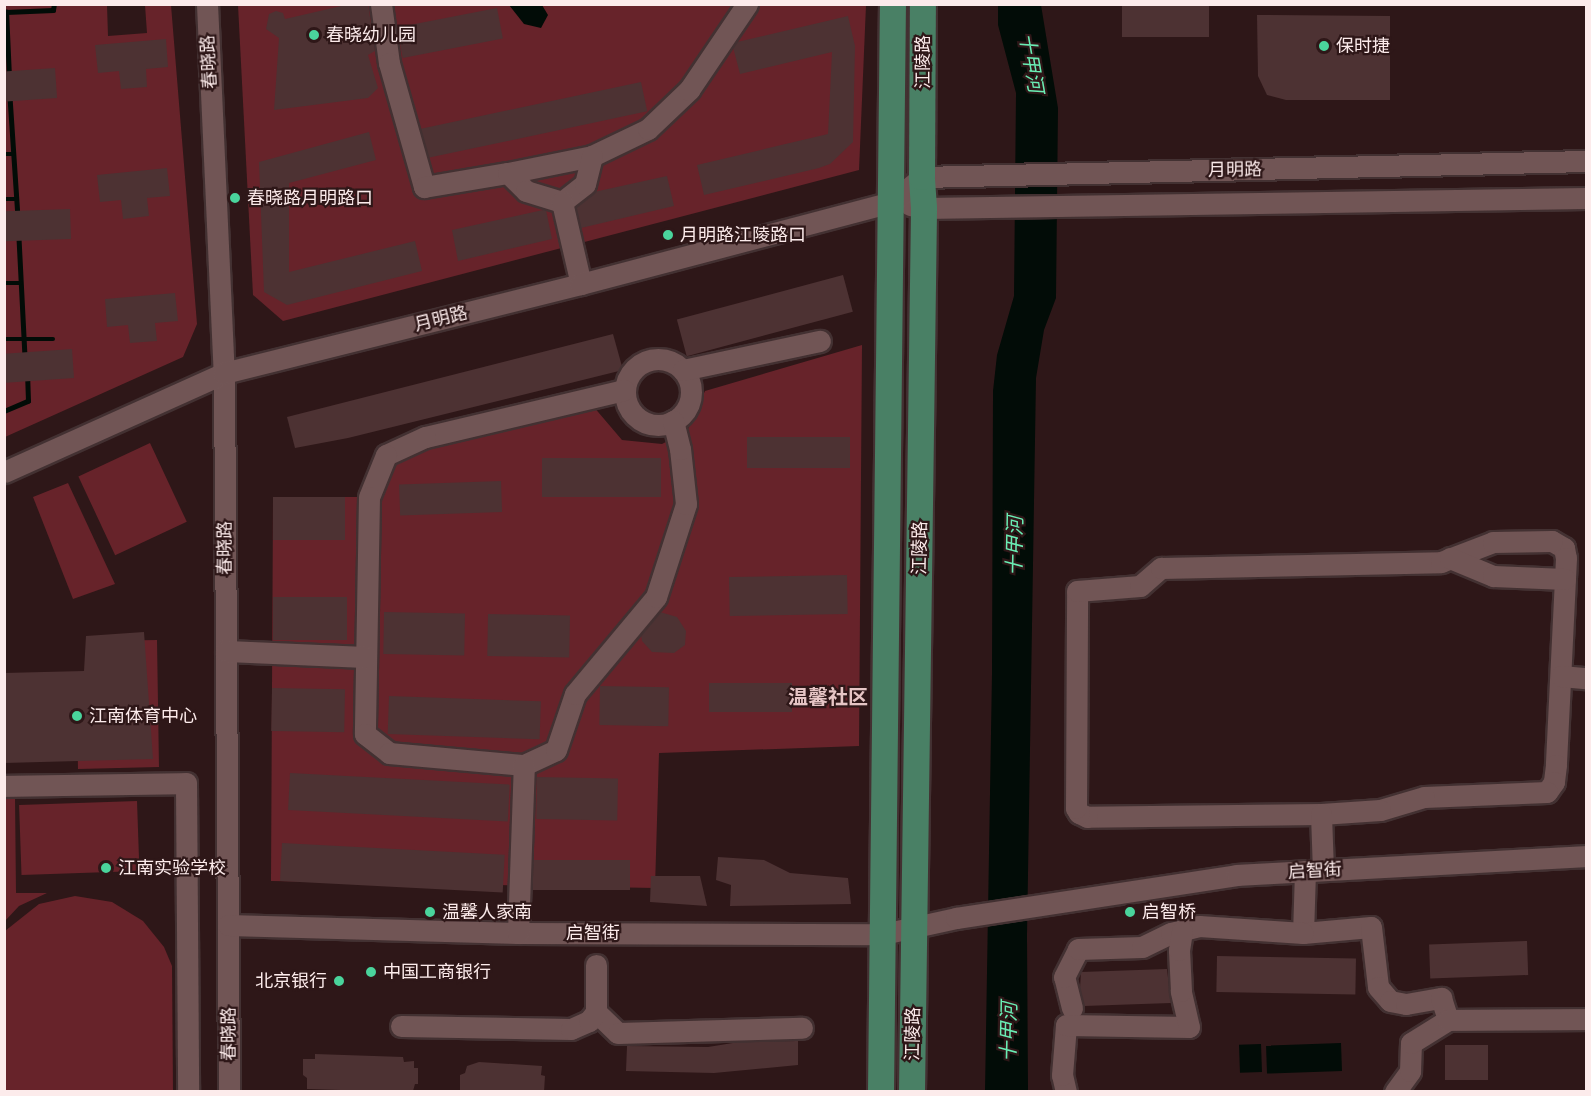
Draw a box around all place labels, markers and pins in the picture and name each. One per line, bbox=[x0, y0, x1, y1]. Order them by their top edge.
place label: 春晓幼儿园 bbox=[326, 24, 416, 46]
marker: 春晓幼儿园 bbox=[307, 28, 321, 42]
place label: 保时捷 bbox=[1336, 35, 1390, 57]
marker: 保时捷 bbox=[1317, 39, 1331, 53]
place label: 春晓路月明路口 bbox=[247, 187, 373, 209]
marker: 春晓路月明路口 bbox=[228, 191, 242, 205]
place label: 月明路江陵路口 bbox=[680, 224, 806, 246]
marker: 月明路江陵路口 bbox=[661, 228, 675, 242]
place label: 江南体育中心 bbox=[89, 705, 197, 727]
marker: 江南体育中心 bbox=[70, 709, 84, 723]
place label: 江南实验学校 bbox=[118, 857, 226, 879]
marker: 江南实验学校 bbox=[99, 861, 113, 875]
place label: 温馨人家南 bbox=[442, 901, 532, 923]
place label: 启智桥 bbox=[1142, 901, 1196, 923]
marker: 温馨人家南 bbox=[423, 905, 437, 919]
marker: 启智桥 bbox=[1123, 905, 1137, 919]
place label: 中国工商银行 bbox=[383, 961, 491, 983]
marker: 中国工商银行 bbox=[364, 965, 378, 979]
place label: 北京银行 bbox=[255, 970, 327, 992]
marker: 北京银行 bbox=[332, 974, 346, 988]

